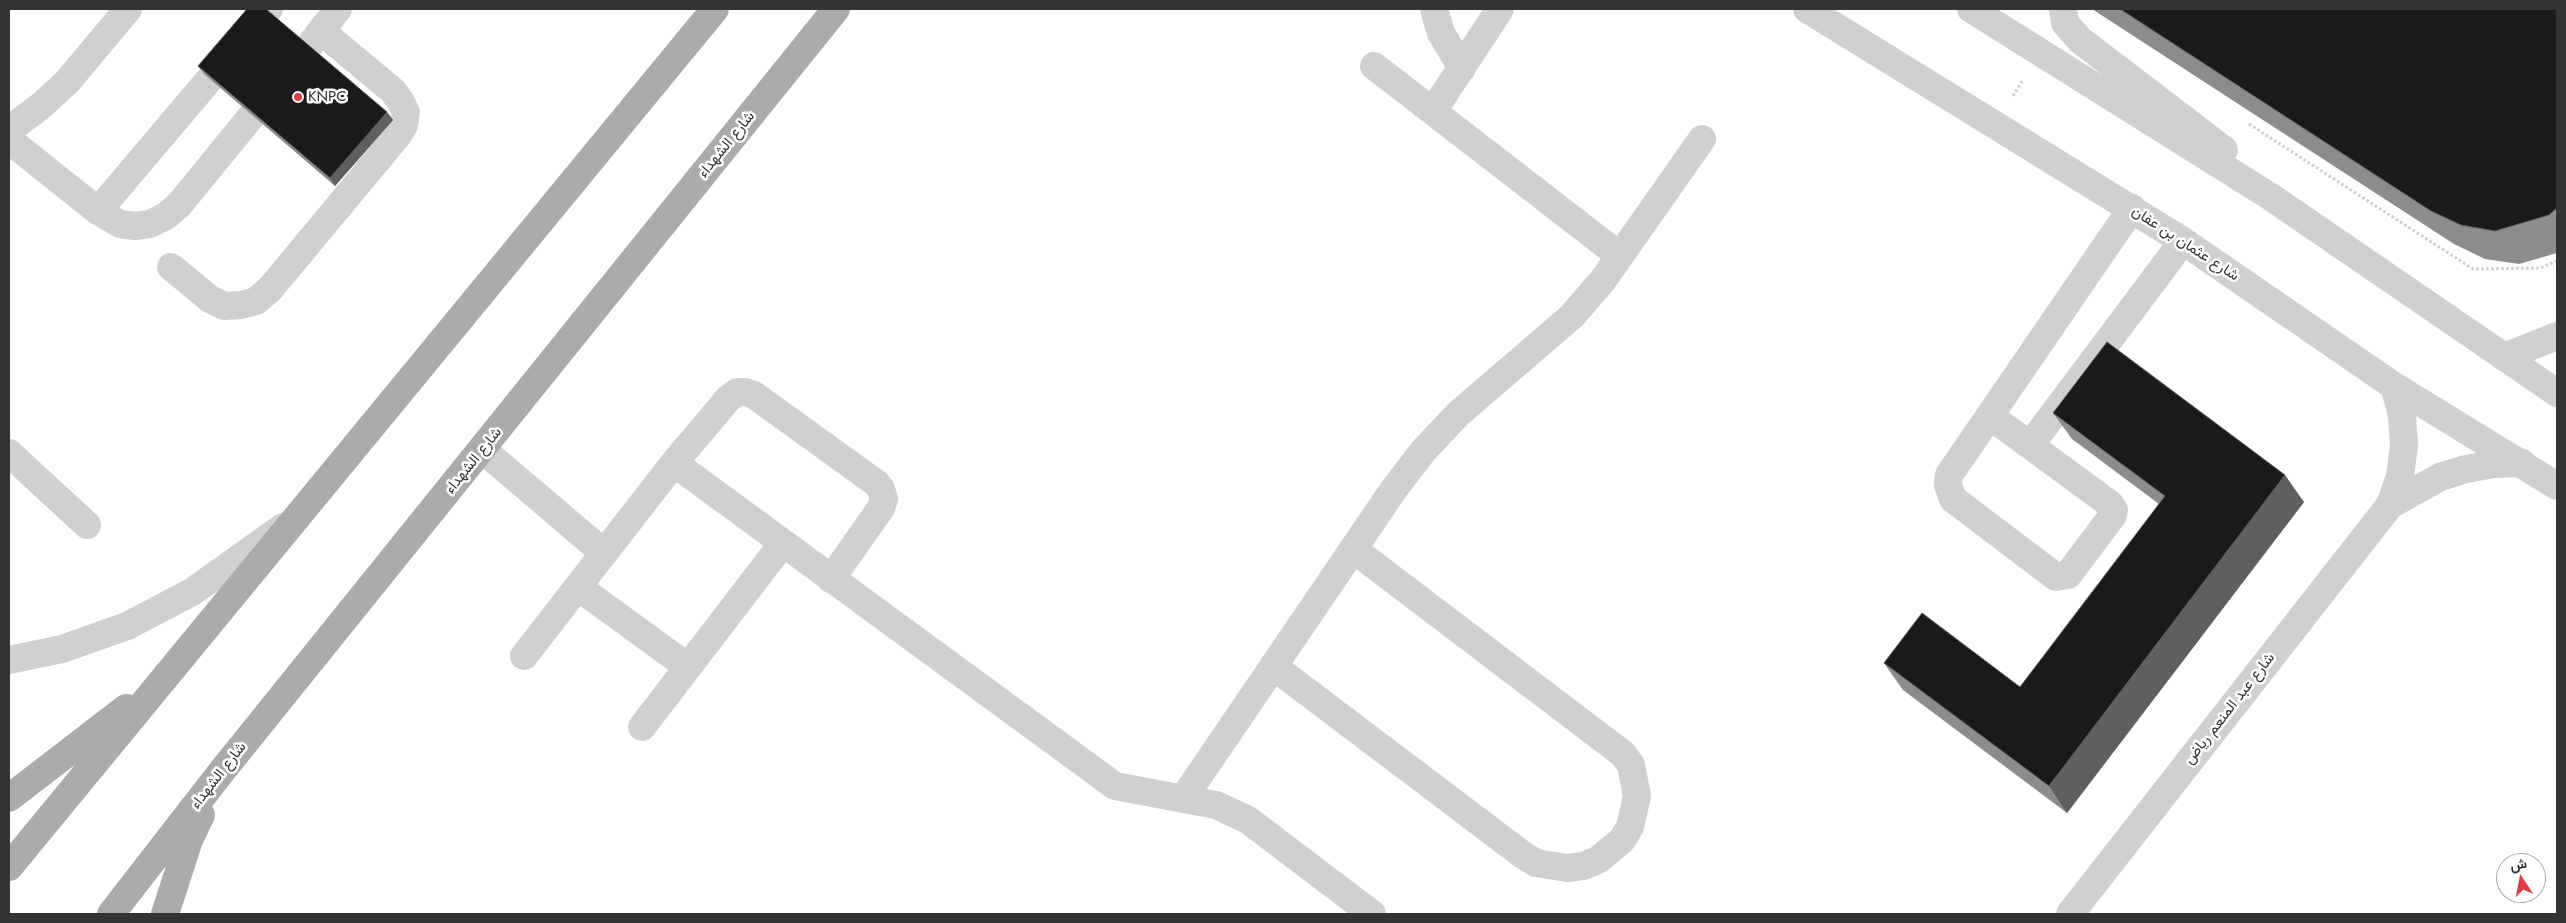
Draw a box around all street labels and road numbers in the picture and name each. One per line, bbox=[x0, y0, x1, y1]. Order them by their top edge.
street label: شارع الشهداء bbox=[695, 108, 759, 182]
street label: شارع عثمان بن عفان bbox=[2128, 203, 2242, 285]
street label: شارع الشهداء bbox=[442, 424, 506, 498]
street label: شارع عبد المنعم رياض bbox=[2181, 650, 2279, 768]
street label: شارع الشهداء bbox=[187, 739, 251, 813]

